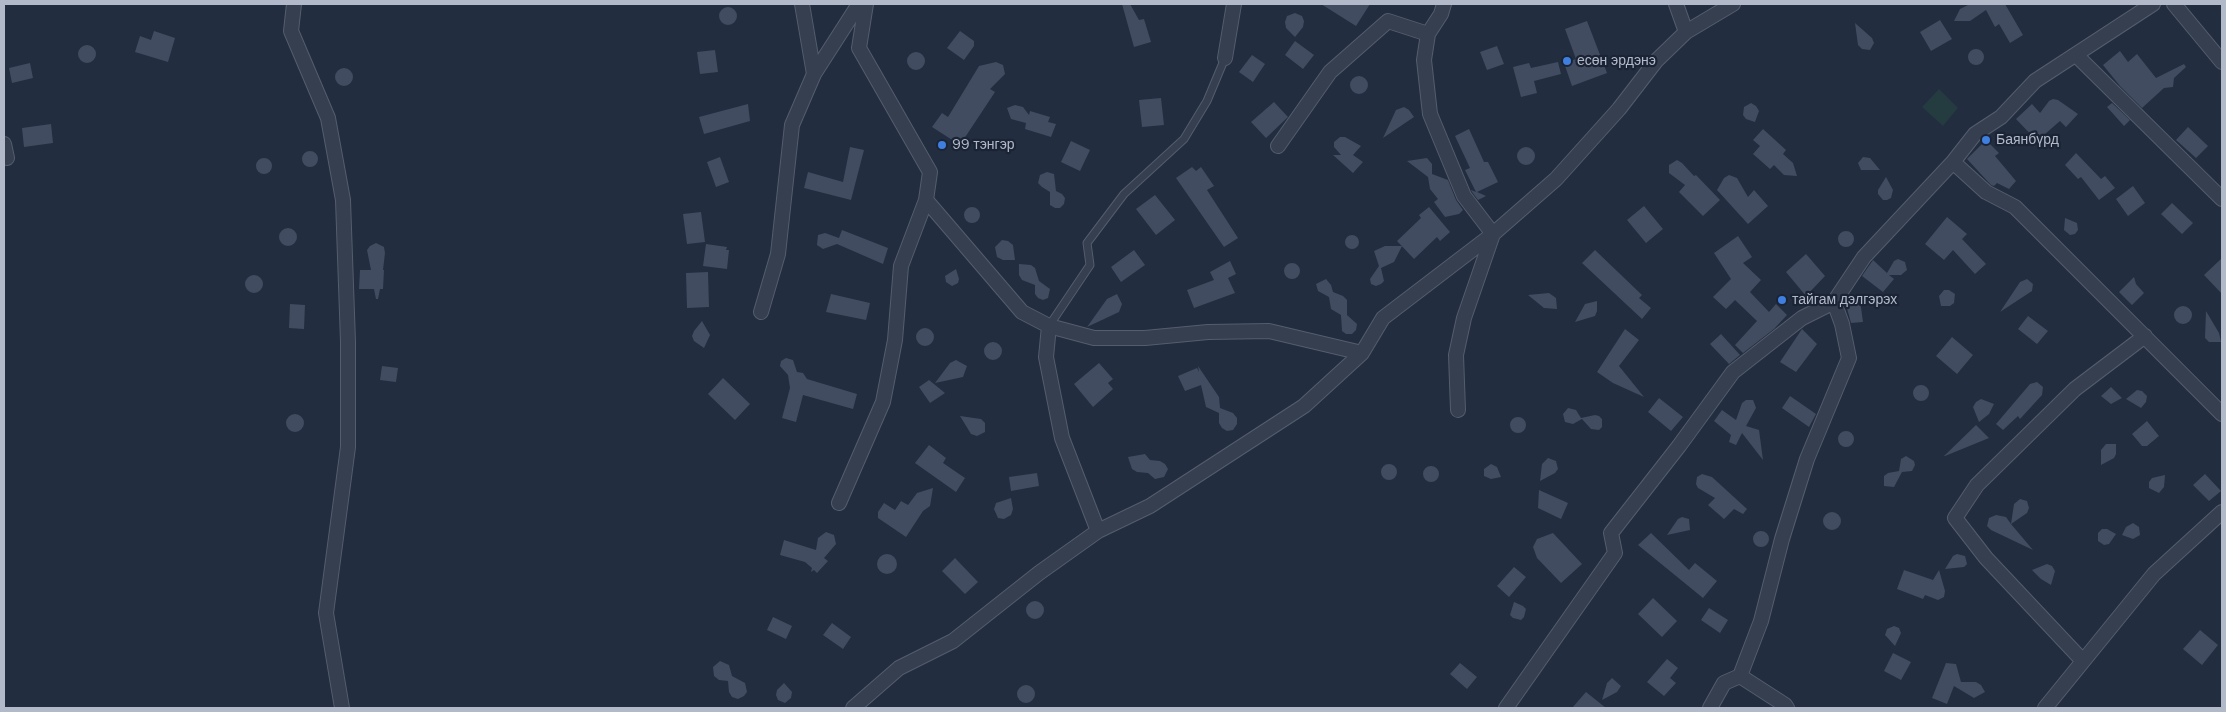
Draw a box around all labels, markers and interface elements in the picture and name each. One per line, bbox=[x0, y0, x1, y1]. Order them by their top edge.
place label: есөн эрдэнэ bbox=[1577, 53, 1656, 69]
marker: есөн эрдэнэ bbox=[1561, 55, 1573, 67]
place label: Баянбүрд bbox=[1996, 132, 2059, 148]
marker: Баянбүрд bbox=[1980, 134, 1992, 146]
place label: 99 тэнгэр bbox=[952, 137, 1015, 153]
marker: 99 тэнгэр bbox=[936, 139, 948, 151]
place label: тайгам дэлгэрэх bbox=[1792, 292, 1897, 308]
marker: тайгам дэлгэрэх bbox=[1776, 294, 1788, 306]

